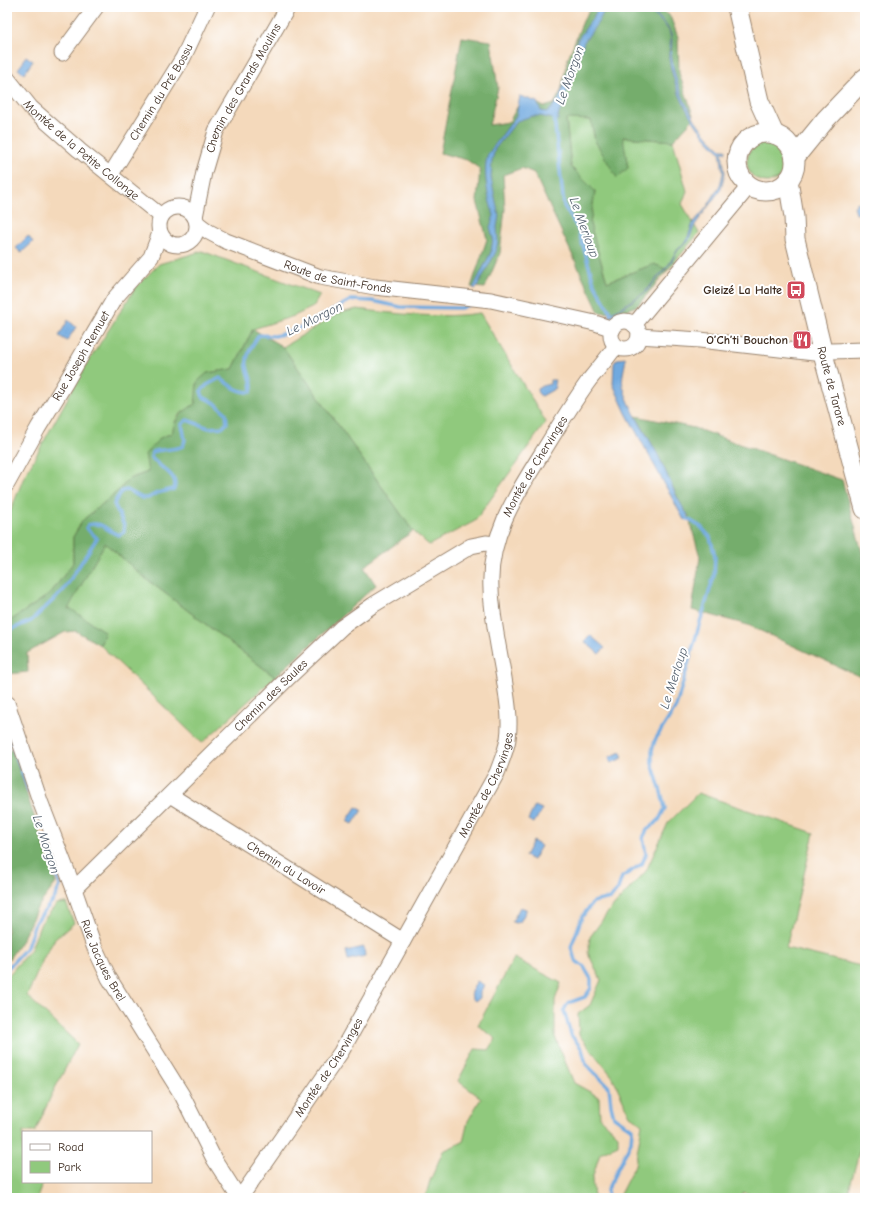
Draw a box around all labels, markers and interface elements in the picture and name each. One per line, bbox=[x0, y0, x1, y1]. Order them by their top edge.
street label: Chemin des Grands Moulins bbox=[203, 21, 284, 154]
street label: Chemin du Pré Bossu bbox=[126, 42, 196, 143]
water label: Le Morgon bbox=[552, 44, 587, 106]
street label: Montée de la Petite Collonge bbox=[20, 97, 142, 203]
water label: Le Merloup bbox=[567, 195, 602, 260]
street label: Route de Saint-Fonds bbox=[282, 257, 392, 296]
bus stop icon: Gleizé La Halte bbox=[785, 279, 807, 301]
place label: Gleizé La Halte bbox=[703, 283, 782, 297]
water label: Le Morgon bbox=[284, 298, 345, 339]
street label: Rue Joseph Remuet bbox=[49, 308, 113, 403]
restaurant icon: O’Ch’ti Bouchon bbox=[791, 329, 813, 351]
place label: O’Ch’ti Bouchon bbox=[706, 333, 788, 347]
street label: Route de Tarare bbox=[814, 345, 849, 427]
street label: Montée de Chervinges bbox=[500, 413, 570, 519]
water label: Le Merloup bbox=[657, 646, 690, 711]
street label: Chemin des Saules bbox=[231, 656, 310, 734]
street label: Montée de Chervinges bbox=[455, 732, 516, 840]
water label: Le Morgon bbox=[30, 813, 63, 875]
street label: Chemin du Lavoir bbox=[244, 838, 328, 898]
street label: Rue Jacques Brel bbox=[78, 918, 129, 1004]
street label: Montée de Chervinges bbox=[292, 1015, 366, 1119]
legend bbox=[22, 1131, 152, 1183]
text: Road bbox=[58, 1140, 84, 1154]
text: Park bbox=[58, 1160, 81, 1174]

